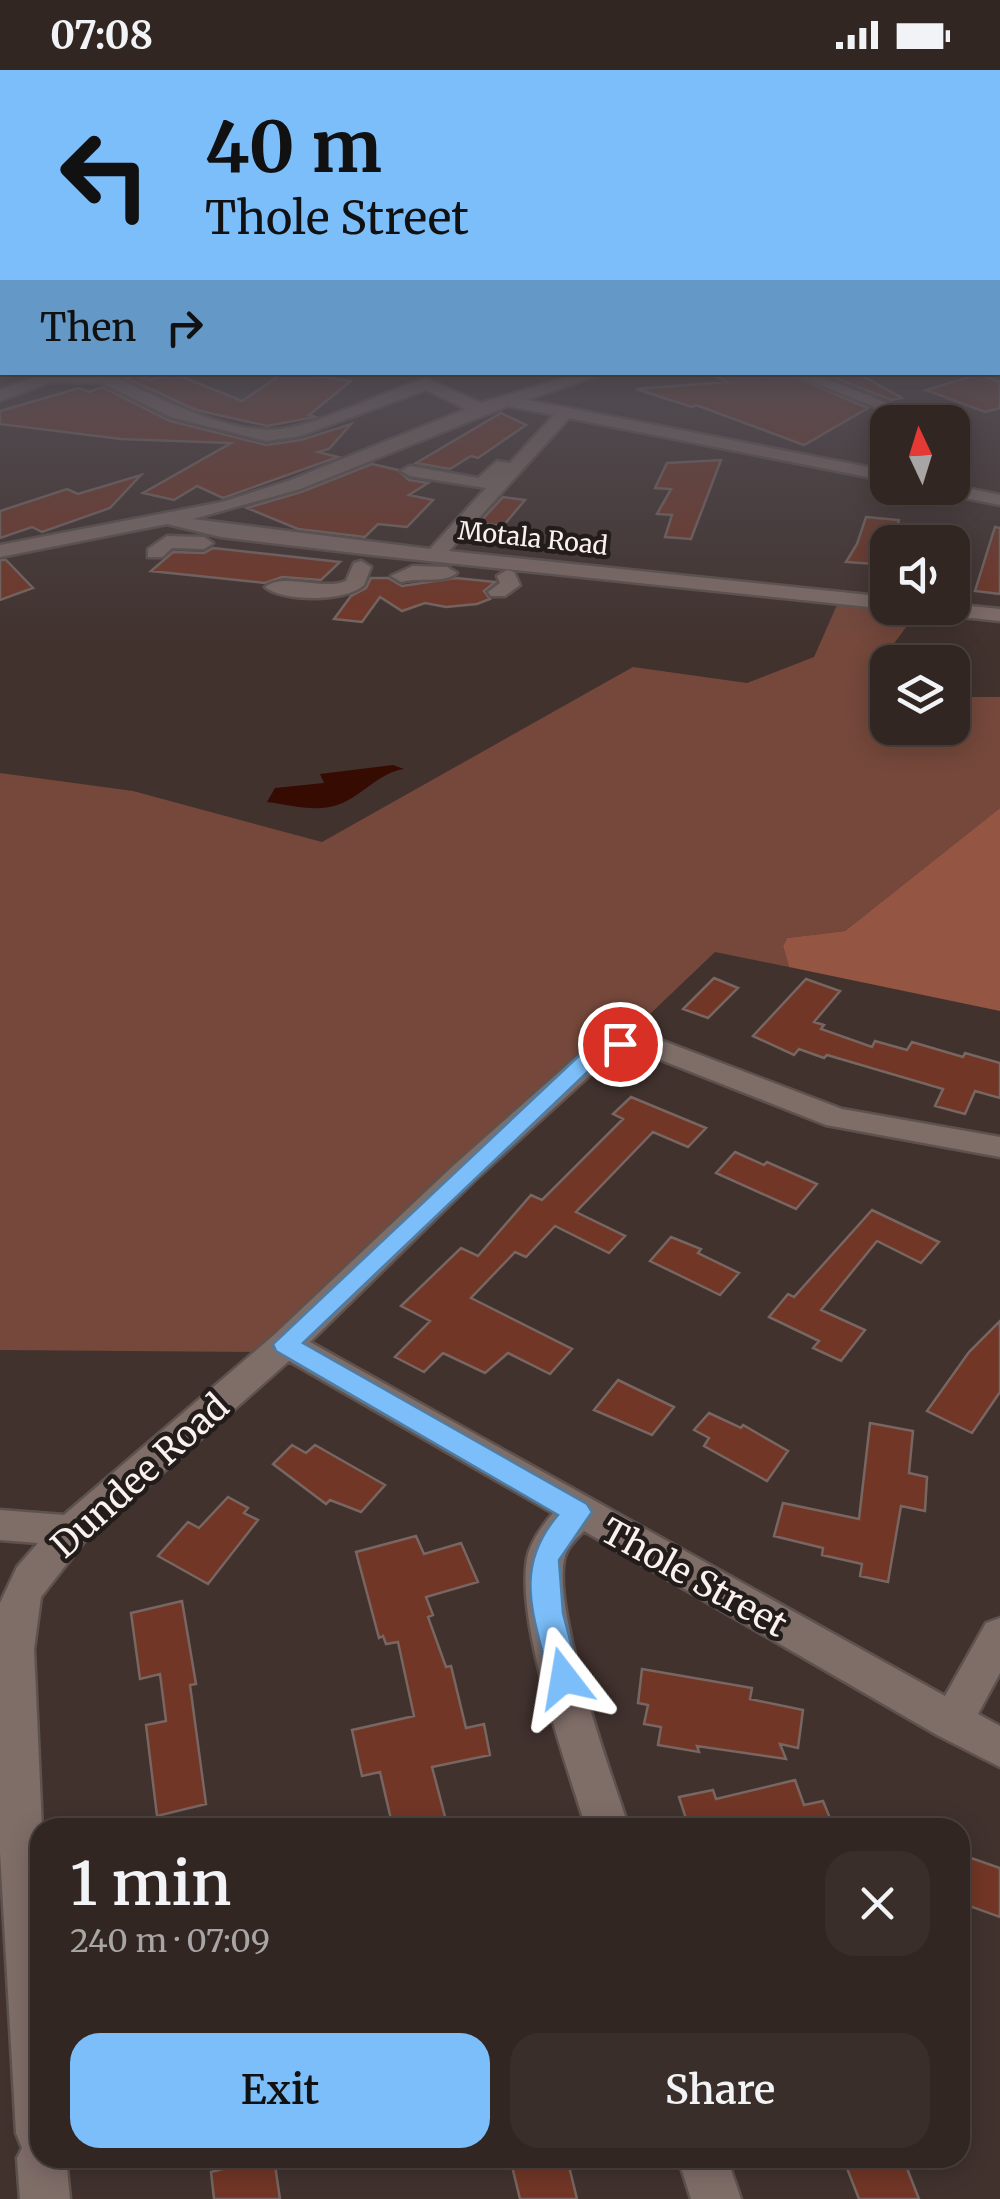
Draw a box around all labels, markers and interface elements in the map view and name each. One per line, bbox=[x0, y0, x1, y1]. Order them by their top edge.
text: 07:08 bbox=[50, 12, 153, 59]
text: 40 m bbox=[205, 103, 382, 191]
icon: left bbox=[40, 110, 170, 240]
text: Thole Street bbox=[205, 190, 469, 246]
icon: right bbox=[157, 300, 212, 355]
text: Then bbox=[40, 304, 137, 351]
north arrow bbox=[870, 405, 970, 505]
map controls bbox=[870, 405, 970, 745]
street label: Motala Road bbox=[457, 514, 609, 562]
button: sound bbox=[870, 525, 970, 625]
button: layers bbox=[870, 645, 970, 745]
pin bbox=[578, 1002, 663, 1087]
icon: arrive bbox=[593, 1017, 648, 1072]
street label: Dundee Road bbox=[42, 1385, 238, 1567]
street label: Thole Street bbox=[594, 1509, 795, 1647]
position arrow bbox=[512, 1626, 616, 1730]
text: 1 min bbox=[70, 1846, 231, 1921]
button: close bbox=[825, 1851, 930, 1956]
text: 240 m · 07:09 bbox=[70, 1921, 270, 1961]
button: Exit bbox=[70, 2033, 490, 2148]
button: Share bbox=[510, 2033, 930, 2148]

